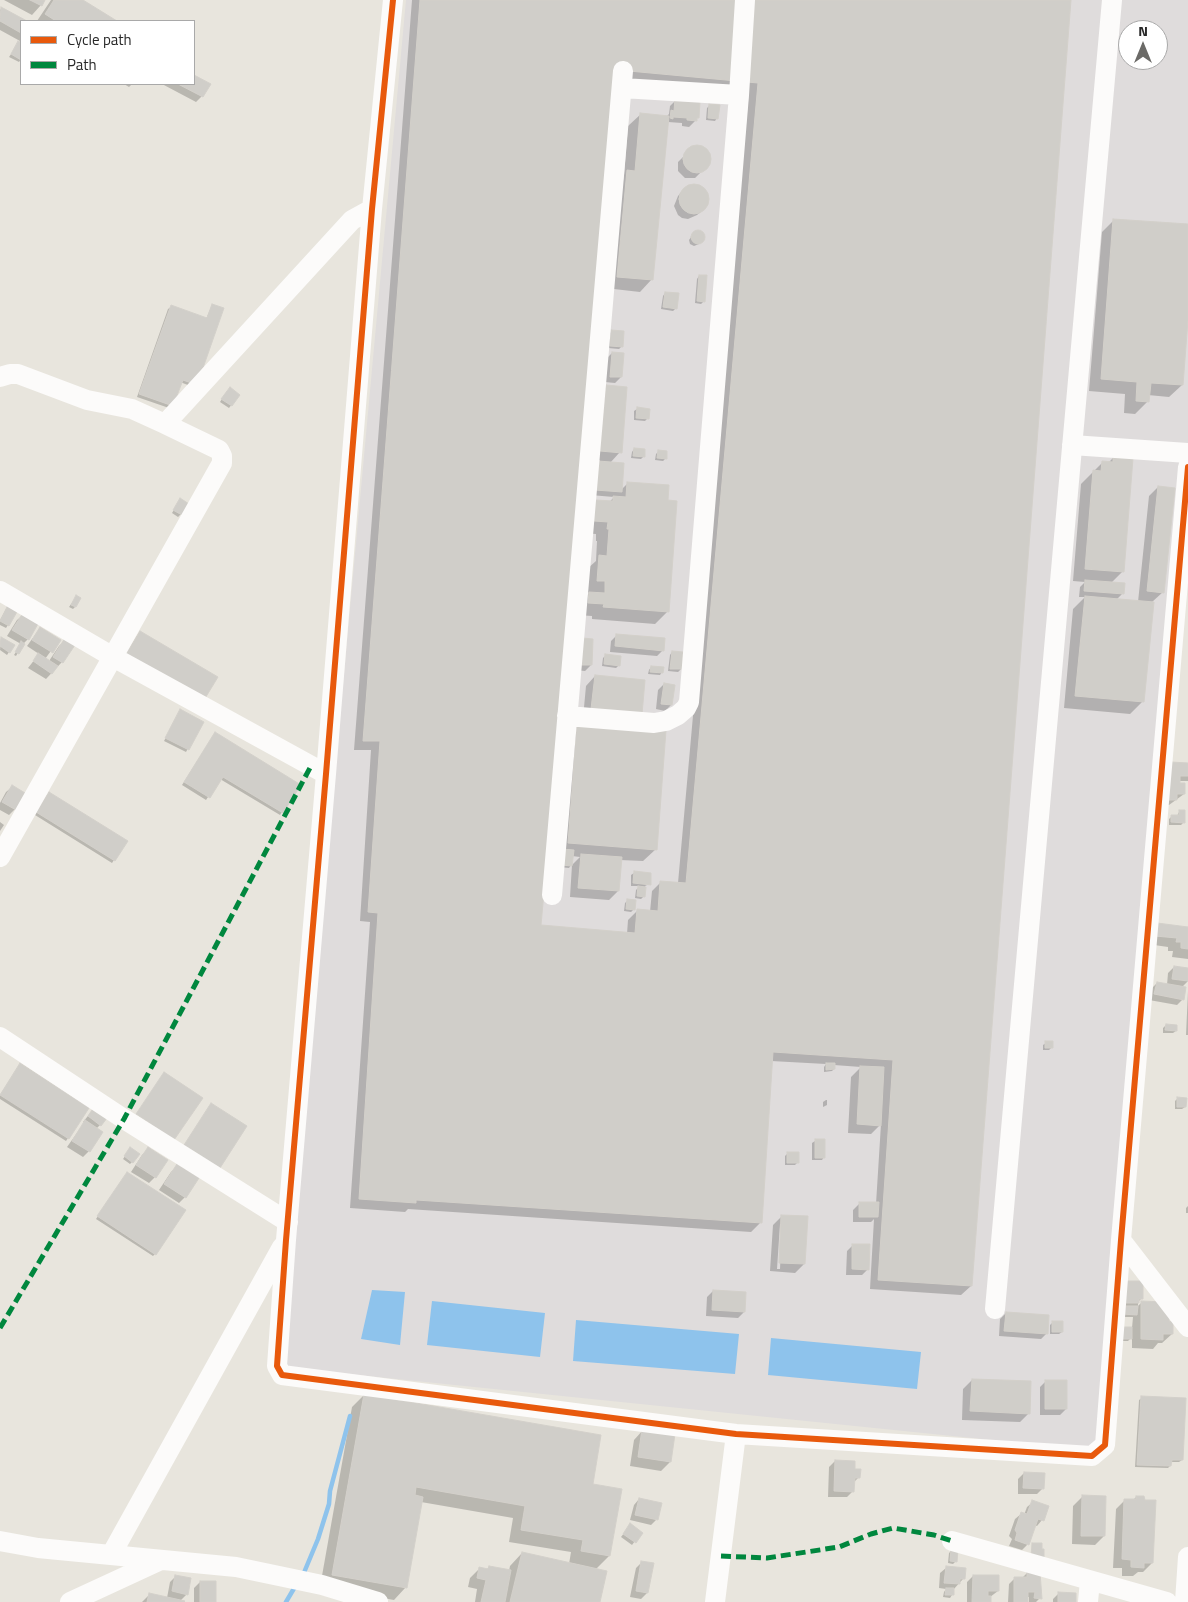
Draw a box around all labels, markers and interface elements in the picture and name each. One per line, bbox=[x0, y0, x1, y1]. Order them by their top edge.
legend bbox=[20, 20, 195, 85]
north arrow bbox=[1118, 20, 1168, 70]
text: N bbox=[1138, 20, 1148, 41]
text: Cycle path bbox=[67, 28, 132, 51]
text: Path bbox=[67, 53, 97, 76]

